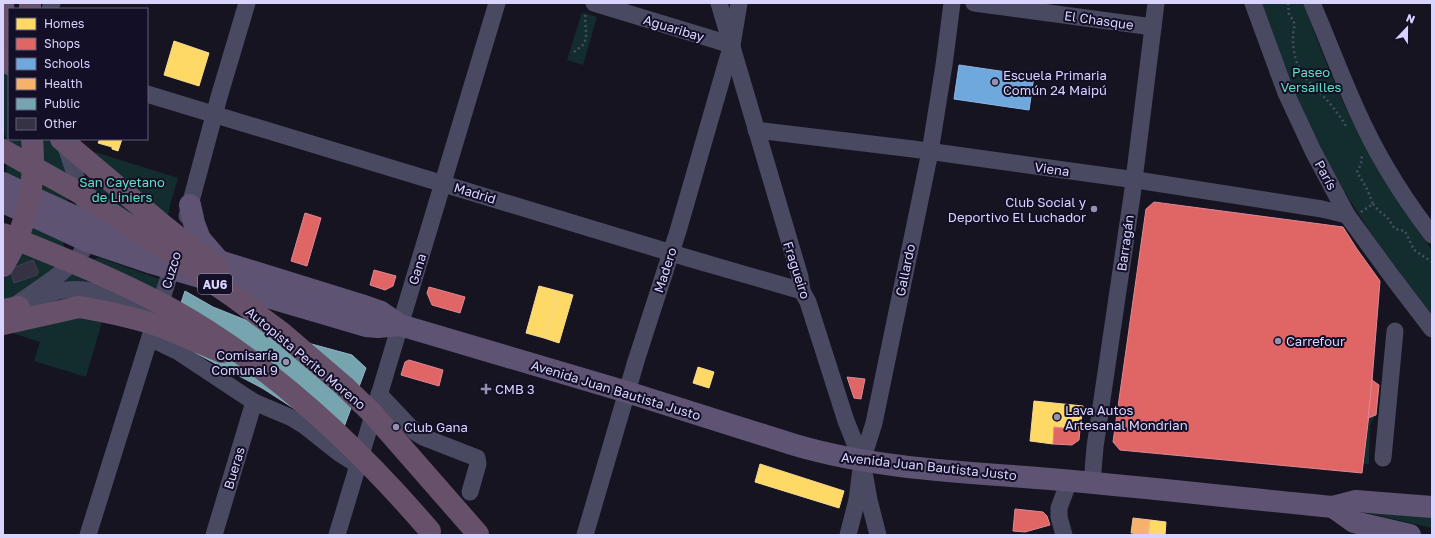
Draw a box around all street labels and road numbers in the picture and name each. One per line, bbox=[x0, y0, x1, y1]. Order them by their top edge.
street label: El Chasque bbox=[1063, 7, 1135, 33]
street label: Aguaribay bbox=[642, 11, 707, 45]
street label: París bbox=[1312, 157, 1340, 193]
street label: Viena bbox=[1034, 159, 1070, 179]
street label: Madrid bbox=[452, 179, 498, 207]
street label: Barragán bbox=[1113, 214, 1137, 272]
street label: Fragueiro bbox=[780, 239, 814, 301]
street label: Gallardo bbox=[892, 242, 918, 298]
street label: Madero bbox=[650, 245, 680, 295]
street label: Cuzco bbox=[158, 249, 184, 291]
street label: Gana bbox=[405, 251, 429, 287]
road number: AU6 bbox=[198, 274, 232, 294]
street label: Autopista Perito Moreno bbox=[243, 303, 369, 413]
street label: Avenida Juan Bautista Justo bbox=[529, 357, 703, 424]
street label: Bueras bbox=[220, 445, 248, 491]
street label: Avenida Juan Bautista Justo bbox=[840, 449, 1018, 483]

